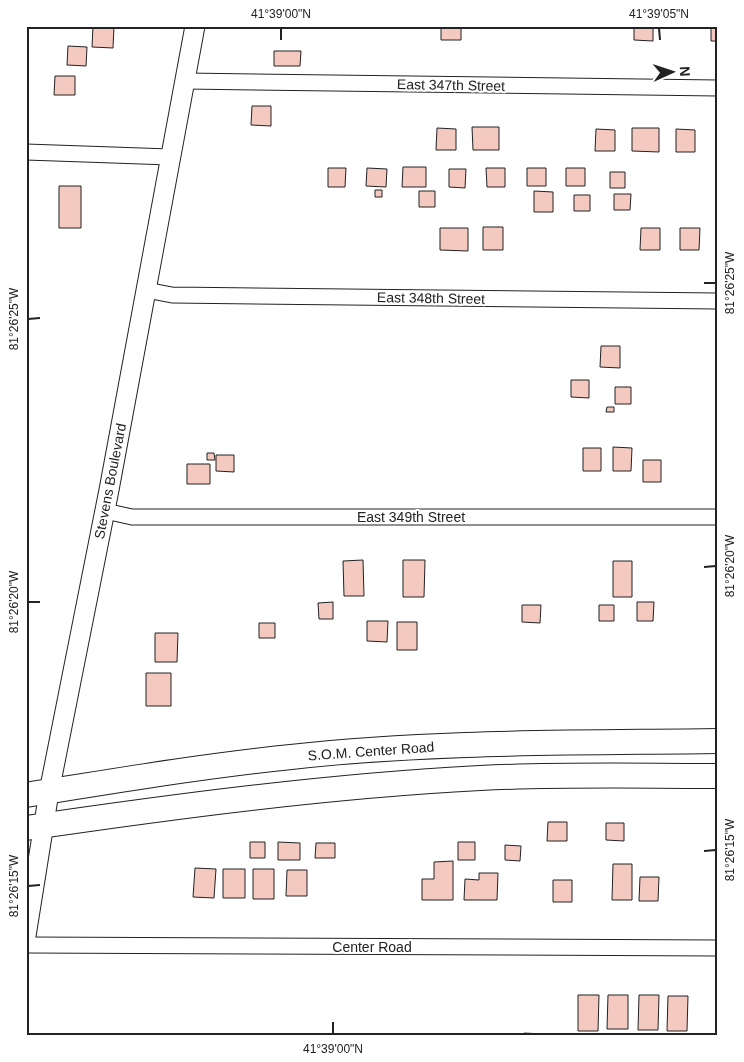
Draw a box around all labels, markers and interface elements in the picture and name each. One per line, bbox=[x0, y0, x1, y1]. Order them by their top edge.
text: 41°39'00"N bbox=[251, 7, 311, 21]
text: 41°39'05"N bbox=[629, 7, 689, 21]
north arrow bbox=[646, 48, 696, 98]
text: N bbox=[677, 66, 693, 77]
street label: East 347th Street bbox=[397, 76, 505, 94]
text: 81°26'25"W bbox=[723, 251, 737, 314]
text: 81°26'25"W bbox=[7, 287, 21, 350]
street label: East 348th Street bbox=[377, 289, 485, 307]
street label: Stevens Boulevard bbox=[91, 422, 129, 540]
street label: East 349th Street bbox=[357, 509, 465, 525]
text: 81°26'20"W bbox=[723, 534, 737, 597]
text: 81°26'20"W bbox=[7, 570, 21, 633]
street label: S.O.M. Center Road bbox=[307, 739, 435, 763]
text: 81°26'15"W bbox=[723, 818, 737, 881]
text: 81°26'15"W bbox=[7, 854, 21, 917]
street label: Center Road bbox=[332, 939, 412, 955]
text: 41°39'00"N bbox=[303, 1042, 363, 1056]

